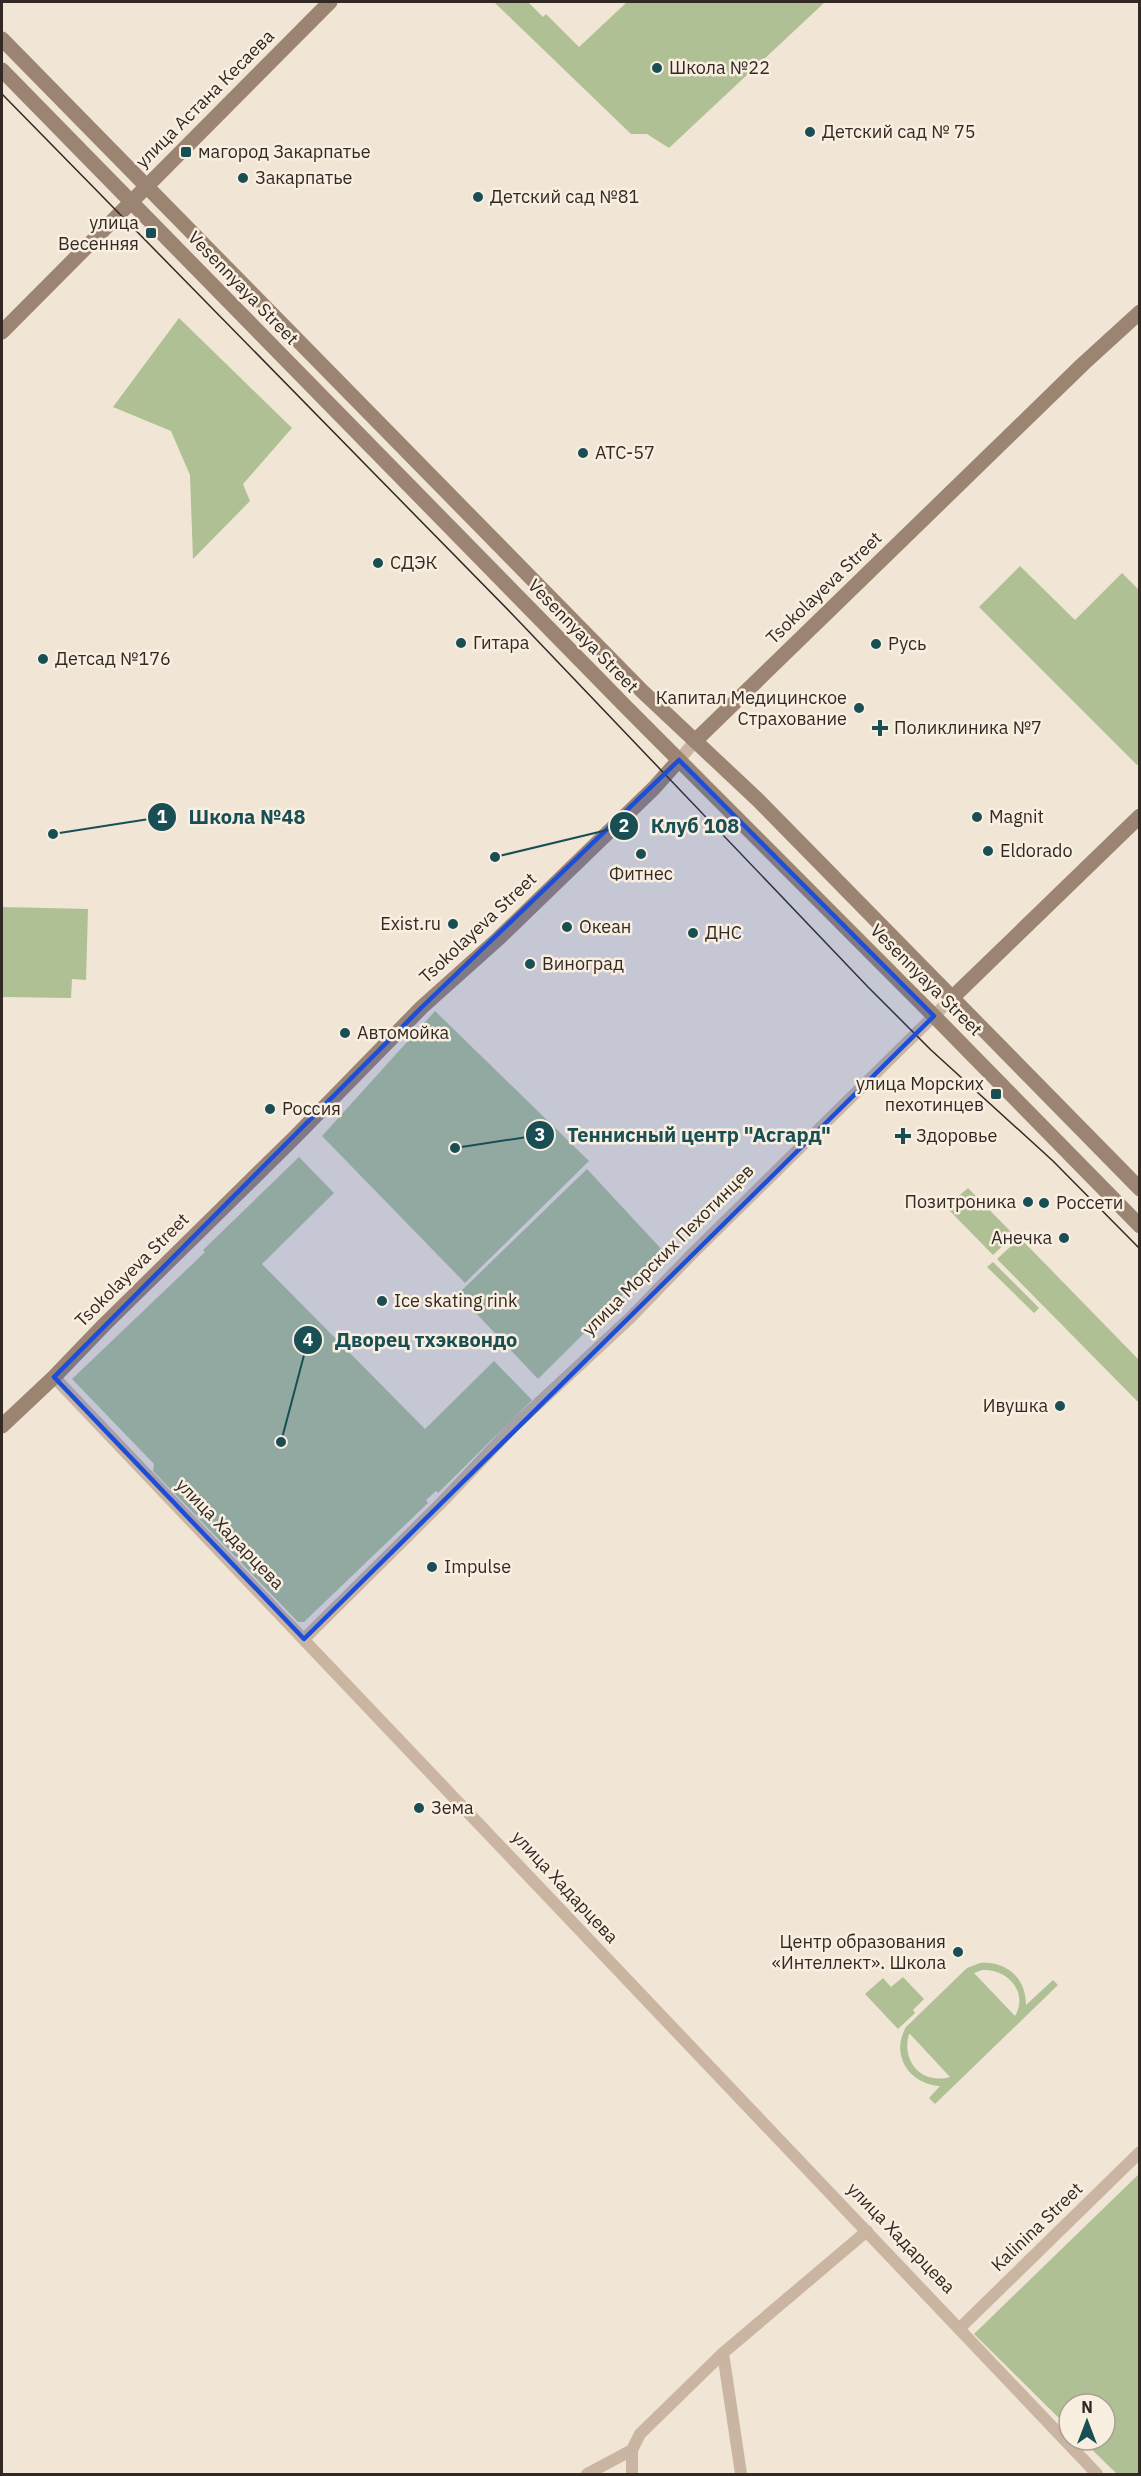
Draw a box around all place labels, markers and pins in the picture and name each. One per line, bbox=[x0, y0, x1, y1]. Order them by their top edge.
place label: Школа №22 bbox=[669, 56, 770, 79]
marker: Школа №22 bbox=[650, 61, 664, 75]
place label: Детский сад № 75 bbox=[822, 120, 976, 143]
marker: Детский сад № 75 bbox=[803, 125, 817, 139]
place label: магород Закарпатье bbox=[198, 140, 371, 163]
marker: магород Закарпатье bbox=[179, 145, 193, 159]
place label: Закарпатье bbox=[255, 166, 352, 189]
marker: Закарпатье bbox=[236, 171, 250, 185]
place label: Детский сад №81 bbox=[490, 185, 639, 208]
marker: Детский сад №81 bbox=[471, 190, 485, 204]
place label: улица Весенняя bbox=[58, 211, 139, 255]
marker: улица Весенняя bbox=[144, 226, 158, 240]
place label: АТС-57 bbox=[595, 441, 655, 464]
marker: АТС-57 bbox=[576, 446, 590, 460]
place label: СДЭК bbox=[390, 551, 438, 574]
marker: СДЭК bbox=[371, 556, 385, 570]
place label: Гитара bbox=[473, 631, 530, 654]
place label: Русь bbox=[888, 632, 926, 655]
marker: Гитара bbox=[454, 636, 468, 650]
marker: Русь bbox=[869, 637, 883, 651]
place label: Детсад №176 bbox=[55, 647, 171, 670]
marker: Детсад №176 bbox=[36, 652, 50, 666]
place label: Капитал Медицинское Страхование bbox=[656, 686, 847, 730]
marker: Капитал Медицинское Страхование bbox=[852, 701, 866, 715]
place label: Поликлиника №7 bbox=[894, 716, 1042, 739]
marker: Поликлиника №7 bbox=[871, 719, 889, 737]
callout: Школа №48 bbox=[147, 798, 317, 836]
place label: Magnit bbox=[989, 805, 1044, 828]
callout: Клуб 108 bbox=[609, 807, 751, 845]
marker: Magnit bbox=[970, 810, 984, 824]
place label: Eldorado bbox=[1000, 839, 1073, 862]
marker: Eldorado bbox=[981, 844, 995, 858]
marker: Фитнес bbox=[634, 847, 648, 861]
place label: Фитнес bbox=[609, 862, 673, 885]
place label: Exist.ru bbox=[380, 912, 441, 935]
place label: Океан bbox=[579, 915, 631, 938]
marker: Exist.ru bbox=[446, 917, 460, 931]
marker: Океан bbox=[560, 920, 574, 934]
place label: ДНС bbox=[705, 921, 742, 944]
marker: ДНС bbox=[686, 926, 700, 940]
place label: Виноград bbox=[542, 952, 624, 975]
marker: Виноград bbox=[523, 957, 537, 971]
place label: Автомойка bbox=[357, 1021, 450, 1044]
marker: Автомойка bbox=[338, 1026, 352, 1040]
place label: улица Морских пехотинцев bbox=[856, 1072, 984, 1116]
marker: улица Морских пехотинцев bbox=[989, 1087, 1003, 1101]
place label: Россия bbox=[282, 1097, 341, 1120]
marker: Россия bbox=[263, 1102, 277, 1116]
callout: Теннисный центр "Асгард" bbox=[525, 1116, 843, 1154]
place label: Здоровье bbox=[916, 1124, 997, 1147]
marker: Здоровье bbox=[894, 1127, 912, 1145]
place label: Позитроника bbox=[904, 1190, 1016, 1213]
place label: Россети bbox=[1056, 1191, 1123, 1214]
marker: Позитроника bbox=[1021, 1195, 1035, 1209]
marker: Россети bbox=[1037, 1196, 1051, 1210]
place label: Анечка bbox=[991, 1226, 1052, 1249]
marker: Анечка bbox=[1057, 1231, 1071, 1245]
place label: Ice skating rink bbox=[394, 1289, 518, 1312]
marker: Ice skating rink bbox=[375, 1294, 389, 1308]
callout: Дворец тхэквондо bbox=[293, 1321, 529, 1359]
place label: Ивушка bbox=[983, 1394, 1048, 1417]
marker: Ивушка bbox=[1053, 1399, 1067, 1413]
place label: Impulse bbox=[444, 1555, 511, 1578]
marker: Impulse bbox=[425, 1560, 439, 1574]
place label: Зема bbox=[431, 1796, 474, 1819]
marker: Зема bbox=[412, 1801, 426, 1815]
place label: Центр образования «Интеллект». Школа bbox=[772, 1930, 946, 1974]
marker: Центр образования «Интеллект». Школа bbox=[951, 1945, 965, 1959]

